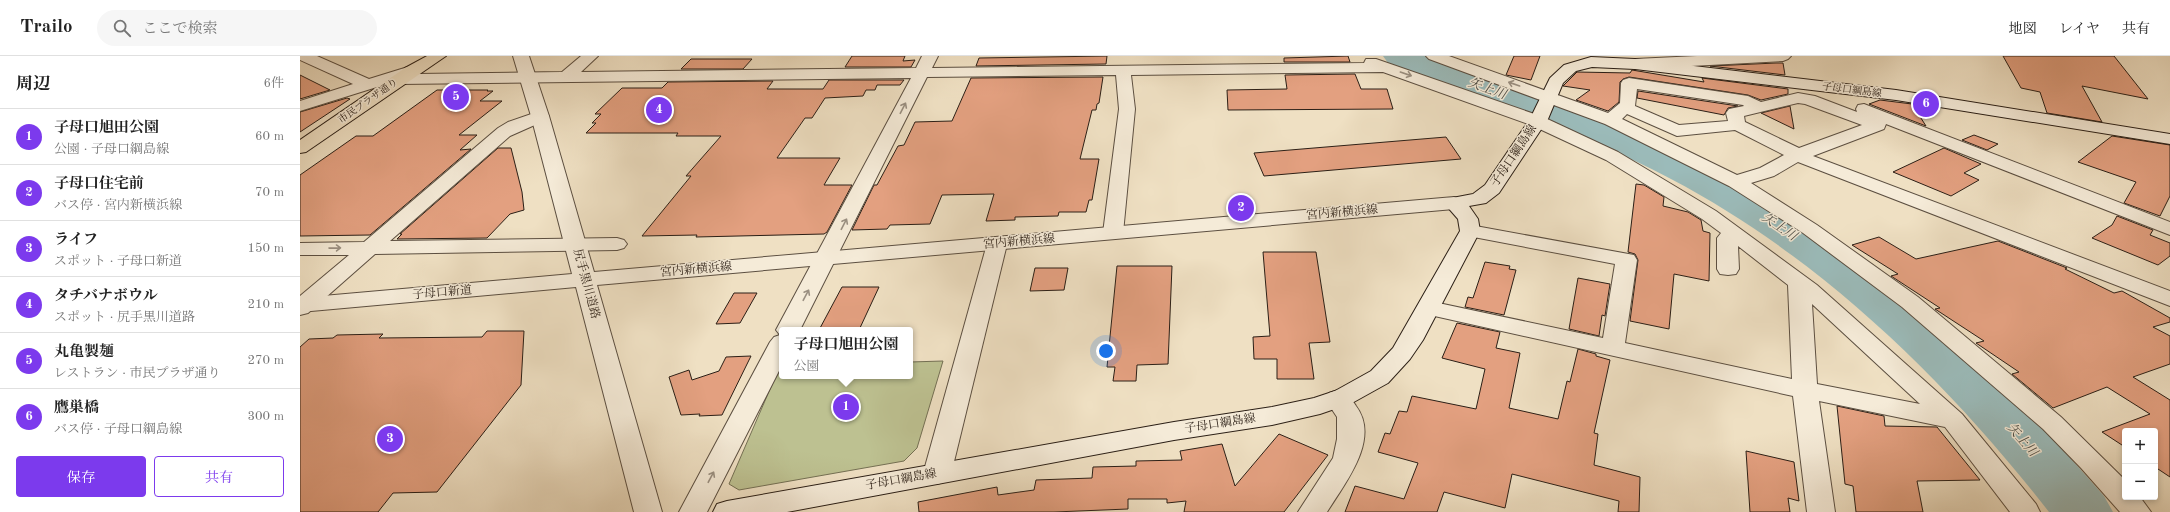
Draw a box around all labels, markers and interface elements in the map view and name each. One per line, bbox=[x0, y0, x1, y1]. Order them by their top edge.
search box bbox=[97, 10, 377, 46]
icon: search bbox=[111, 17, 133, 39]
text: Trailo bbox=[20, 18, 73, 37]
text: ここで検索 bbox=[143, 22, 218, 37]
text: 地図 bbox=[2009, 22, 2037, 36]
text: レイヤ bbox=[2059, 22, 2100, 36]
text: 共有 bbox=[2122, 22, 2150, 36]
one-way arrow bbox=[1400, 71, 1412, 79]
water label: 矢上川 bbox=[1466, 75, 1510, 102]
text: 周辺 bbox=[16, 76, 50, 93]
street label: 市民プラザ通り bbox=[336, 76, 400, 125]
text: 6件 bbox=[263, 77, 284, 90]
one-way arrow bbox=[1508, 79, 1520, 87]
street label: 子母口綱島線 bbox=[1822, 80, 1883, 99]
pin: 5 bbox=[443, 82, 469, 112]
pin: 6 bbox=[1913, 89, 1939, 119]
pin: 4 bbox=[646, 95, 672, 125]
one-way arrow bbox=[900, 102, 908, 114]
text: 子母口旭田公園 bbox=[54, 121, 159, 136]
street label: 子母口綱島線 bbox=[1487, 122, 1539, 189]
text: 1 bbox=[25, 130, 33, 143]
text: 60 m bbox=[255, 130, 284, 143]
text: 公園 · 子母口綱島線 bbox=[54, 143, 169, 156]
text: 子母口住宅前 bbox=[54, 177, 144, 192]
text: 2 bbox=[25, 186, 33, 199]
text: 70 m bbox=[255, 186, 284, 199]
pin: 2 bbox=[1228, 193, 1254, 223]
text: バス停 · 宮内新横浜線 bbox=[54, 199, 182, 212]
street label: 宮内新横浜線 bbox=[1305, 202, 1378, 222]
water label: 矢上川 bbox=[1759, 210, 1801, 244]
one-way arrow bbox=[841, 218, 848, 230]
street label: 宮内新横浜線 bbox=[982, 231, 1055, 251]
text: ライフ bbox=[54, 233, 98, 248]
text: 3 bbox=[25, 242, 33, 255]
text: 150 m bbox=[247, 242, 284, 255]
one-way arrow bbox=[328, 244, 341, 252]
street label: 尻手黒川道路 bbox=[571, 247, 603, 320]
text: スポット · 子母口新道 bbox=[54, 255, 182, 268]
street label: 宮内新横浜線 bbox=[659, 259, 732, 279]
street label: 子母口新道 bbox=[411, 282, 472, 302]
text: タチバナボウル bbox=[54, 289, 158, 304]
one-way arrow bbox=[803, 290, 810, 302]
text: 4 bbox=[25, 298, 33, 311]
text: 210 m bbox=[247, 298, 284, 311]
text: スポット · 尻手黒川道路 bbox=[54, 311, 195, 324]
popup bbox=[779, 327, 913, 379]
text: 子母口旭田公園 bbox=[793, 338, 899, 353]
your location bbox=[1096, 341, 1116, 361]
text: 丸亀製麺 bbox=[54, 345, 114, 360]
text: 5 bbox=[25, 354, 33, 367]
text: 270 m bbox=[247, 354, 284, 367]
text: 公園 bbox=[793, 360, 820, 373]
text: レストラン · 市民プラザ通り bbox=[54, 367, 221, 380]
pin: 1 bbox=[833, 392, 859, 422]
text: 鷹巣橋 bbox=[54, 401, 99, 416]
text: 6 bbox=[25, 410, 33, 423]
text: 300 m bbox=[247, 410, 284, 423]
street label: 子母口綱島線 bbox=[1183, 410, 1257, 436]
water label: 矢上川 bbox=[2004, 420, 2042, 460]
text: バス停 · 子母口綱島線 bbox=[54, 423, 182, 436]
pin: 3 bbox=[377, 424, 403, 454]
map controls bbox=[2122, 428, 2158, 500]
button: + bbox=[2122, 428, 2158, 464]
button: 保存 bbox=[16, 456, 146, 497]
button: 共有 bbox=[154, 456, 284, 497]
button: − bbox=[2122, 464, 2158, 500]
street label: 子母口綱島線 bbox=[864, 466, 938, 492]
one-way arrow bbox=[708, 472, 715, 484]

